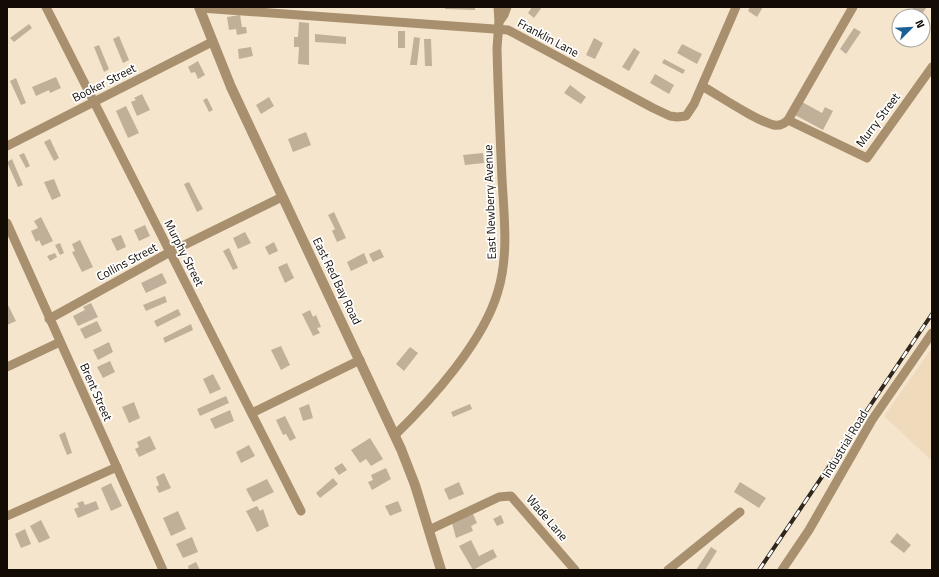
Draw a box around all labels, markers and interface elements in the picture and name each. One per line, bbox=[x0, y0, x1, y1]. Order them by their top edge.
north arrow bbox=[891, 8, 931, 48]
street label: Franklin Lane bbox=[514, 13, 582, 62]
text: N bbox=[911, 17, 929, 31]
street label: Booker Street bbox=[69, 58, 140, 107]
street label: Murry Street bbox=[851, 88, 905, 151]
street label: East Newberry Avenue bbox=[478, 144, 501, 260]
street label: Murphy Street bbox=[159, 216, 210, 290]
street label: East Red Bay Road bbox=[308, 234, 367, 328]
street label: Collins Street bbox=[93, 237, 161, 286]
street label: Brent Street bbox=[75, 360, 118, 425]
street label: Industrial Road bbox=[817, 406, 872, 481]
street label: Wade Lane bbox=[522, 490, 573, 545]

